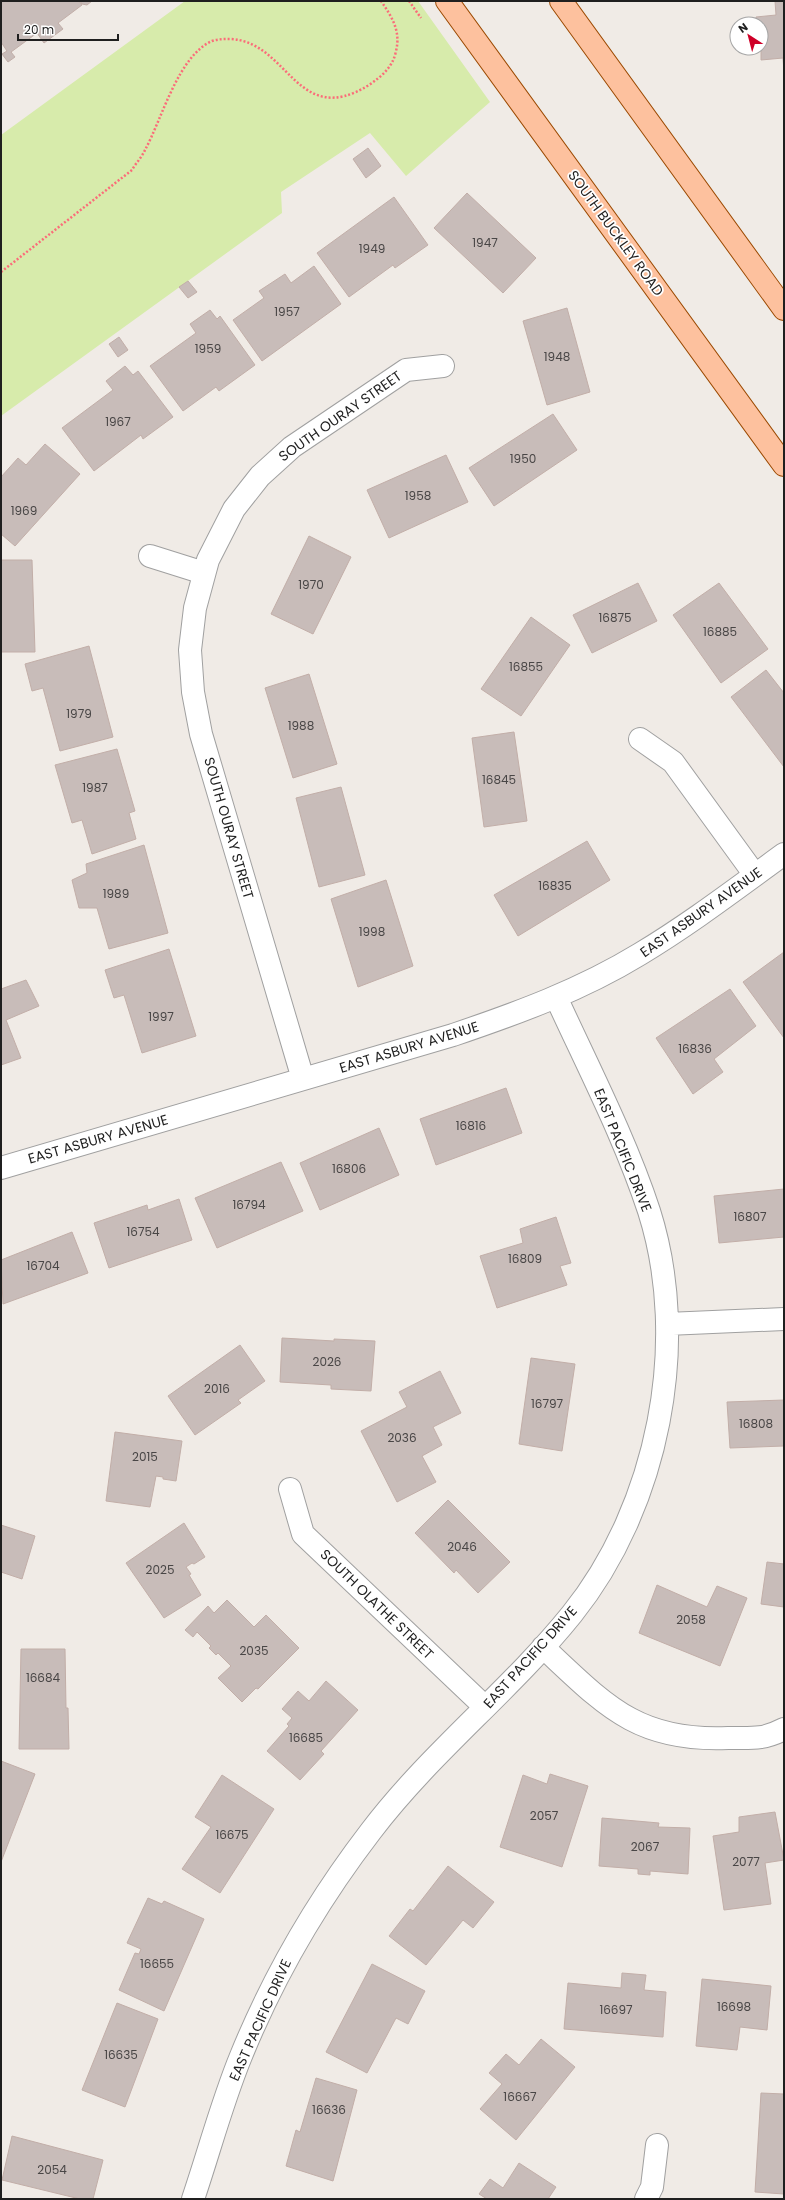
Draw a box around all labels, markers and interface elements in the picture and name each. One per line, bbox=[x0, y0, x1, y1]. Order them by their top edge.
scale bar bbox=[18, 16, 118, 42]
north arrow bbox=[729, 16, 769, 56]
text: N bbox=[735, 19, 751, 37]
text: 20 m bbox=[24, 21, 54, 38]
street label: SOUTH BUCKLEY ROAD bbox=[564, 166, 668, 300]
house number: 1947 bbox=[472, 234, 498, 251]
house number: 1949 bbox=[359, 240, 385, 257]
house number: 1957 bbox=[274, 303, 300, 320]
house number: 1959 bbox=[195, 340, 221, 357]
house number: 1948 bbox=[544, 348, 570, 365]
street label: SOUTH OURAY STREET bbox=[274, 366, 406, 466]
house number: 1967 bbox=[105, 413, 131, 430]
house number: 1950 bbox=[510, 450, 536, 467]
house number: 1958 bbox=[405, 487, 431, 504]
house number: 1969 bbox=[11, 502, 37, 519]
house number: 1970 bbox=[298, 576, 324, 593]
house number: 16875 bbox=[598, 609, 632, 626]
house number: 16885 bbox=[703, 623, 737, 640]
house number: 16855 bbox=[509, 658, 543, 675]
house number: 1979 bbox=[66, 705, 92, 722]
house number: 1988 bbox=[288, 717, 314, 734]
street label: SOUTH OURAY STREET bbox=[199, 755, 259, 901]
house number: 16845 bbox=[482, 771, 516, 788]
house number: 1987 bbox=[82, 779, 108, 796]
street label: EAST ASBURY AVENUE bbox=[636, 862, 766, 962]
house number: 16835 bbox=[538, 877, 572, 894]
house number: 1989 bbox=[103, 885, 129, 902]
house number: 1998 bbox=[359, 923, 385, 940]
house number: 1997 bbox=[148, 1008, 174, 1025]
street label: EAST ASBURY AVENUE bbox=[337, 1016, 481, 1078]
house number: 16836 bbox=[678, 1040, 712, 1057]
street label: EAST PACIFIC DRIVE bbox=[589, 1085, 657, 1215]
street label: EAST ASBURY AVENUE bbox=[26, 1109, 170, 1169]
house number: 16816 bbox=[456, 1117, 486, 1134]
house number: 16806 bbox=[332, 1160, 366, 1177]
house number: 16794 bbox=[232, 1196, 266, 1213]
house number: 16807 bbox=[733, 1208, 767, 1225]
house number: 16754 bbox=[126, 1223, 160, 1240]
house number: 16809 bbox=[508, 1250, 542, 1267]
house number: 16704 bbox=[26, 1257, 60, 1274]
house number: 2026 bbox=[313, 1353, 341, 1370]
house number: 2016 bbox=[204, 1380, 230, 1397]
house number: 16797 bbox=[531, 1395, 564, 1412]
house number: 16808 bbox=[739, 1415, 773, 1432]
house number: 2036 bbox=[387, 1429, 417, 1446]
house number: 2015 bbox=[132, 1448, 158, 1465]
house number: 2046 bbox=[447, 1538, 477, 1555]
street label: SOUTH OLATHE STREET bbox=[316, 1545, 438, 1664]
house number: 2025 bbox=[146, 1561, 174, 1578]
street label: EAST PACIFIC DRIVE bbox=[479, 1601, 581, 1713]
house number: 2058 bbox=[676, 1611, 706, 1628]
house number: 2035 bbox=[239, 1642, 269, 1659]
house number: 16684 bbox=[26, 1669, 61, 1686]
house number: 16685 bbox=[289, 1729, 323, 1746]
house number: 2057 bbox=[530, 1807, 559, 1824]
house number: 16675 bbox=[215, 1826, 249, 1843]
house number: 2067 bbox=[631, 1838, 660, 1855]
house number: 2077 bbox=[732, 1853, 760, 1870]
house number: 16655 bbox=[140, 1955, 174, 1972]
street label: EAST PACIFIC DRIVE bbox=[224, 1956, 296, 2084]
house number: 16698 bbox=[717, 1998, 751, 2015]
house number: 16697 bbox=[599, 2001, 633, 2018]
house number: 16635 bbox=[104, 2046, 138, 2063]
house number: 16667 bbox=[503, 2088, 537, 2105]
house number: 16636 bbox=[312, 2101, 346, 2118]
house number: 2054 bbox=[37, 2161, 67, 2178]

